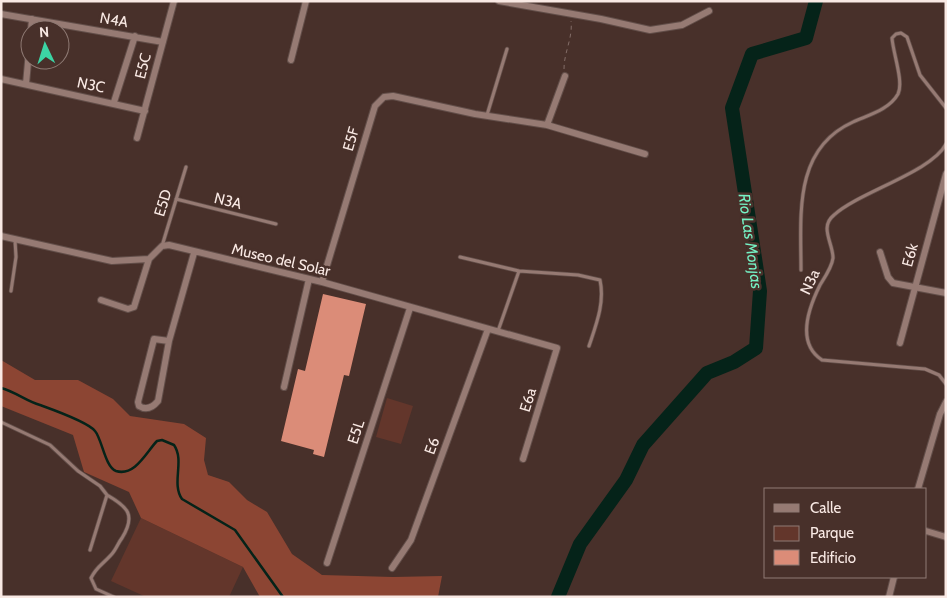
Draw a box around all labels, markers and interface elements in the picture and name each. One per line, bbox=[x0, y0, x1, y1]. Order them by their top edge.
street label: N4A bbox=[98, 9, 130, 31]
north arrow bbox=[20, 20, 70, 70]
text: N bbox=[39, 23, 50, 41]
street label: E5C bbox=[131, 51, 155, 81]
street label: N3C bbox=[75, 73, 107, 97]
street label: E5F bbox=[339, 125, 363, 153]
street label: E5D bbox=[150, 187, 176, 219]
street label: N3A bbox=[212, 189, 244, 213]
water label: Rio Las Monjas bbox=[734, 192, 767, 290]
street label: Museo del Solar bbox=[230, 240, 332, 280]
street label: E6k bbox=[898, 241, 922, 269]
street label: N3a bbox=[796, 266, 824, 298]
street label: E6a bbox=[516, 385, 540, 414]
street label: E5L bbox=[344, 417, 368, 446]
street label: E6 bbox=[421, 435, 443, 457]
legend bbox=[764, 488, 927, 578]
text: Calle bbox=[810, 499, 841, 517]
text: Parque bbox=[810, 524, 854, 542]
text: Edificio bbox=[810, 549, 856, 567]

